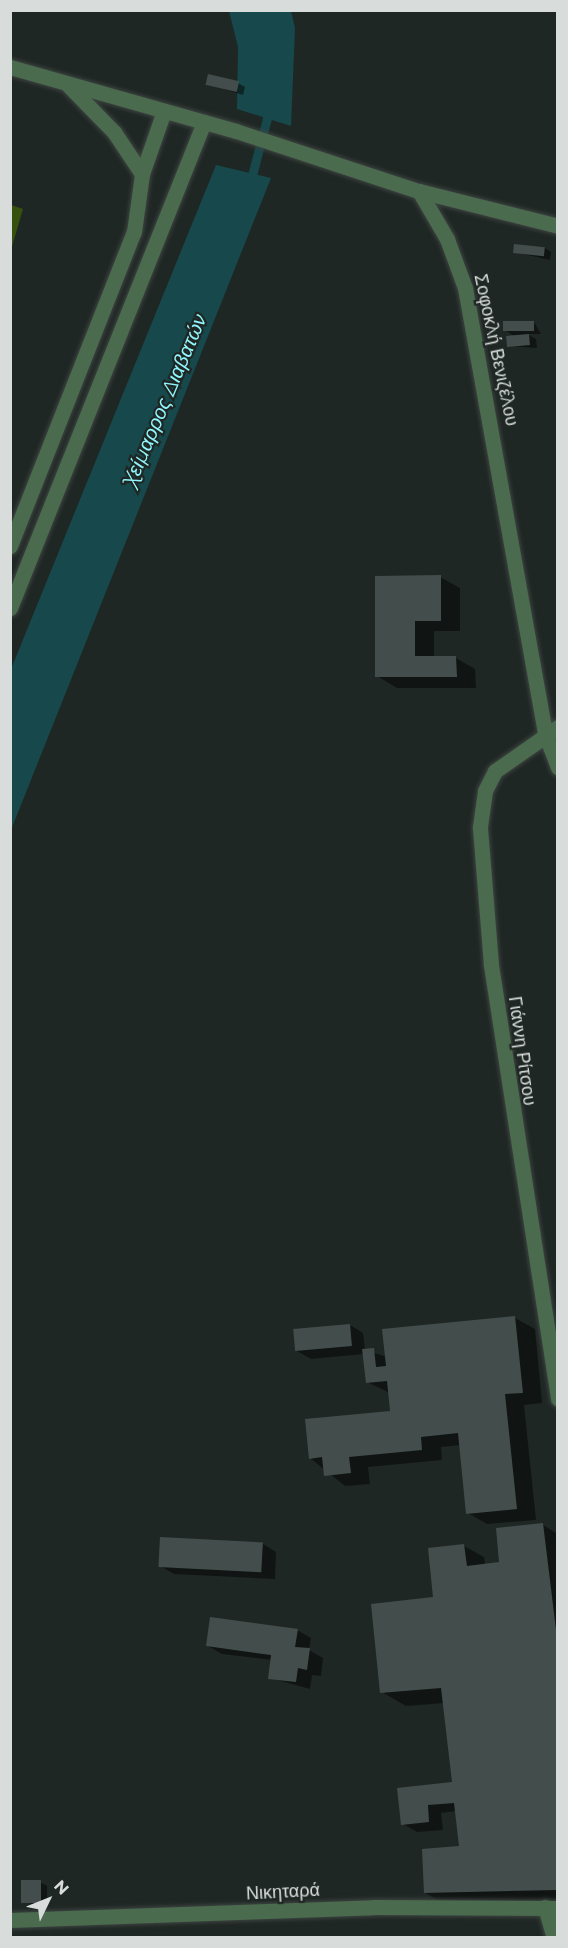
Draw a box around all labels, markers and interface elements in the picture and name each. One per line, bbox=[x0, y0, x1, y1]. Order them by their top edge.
street label: Σοφοκλή Βενιζέλου bbox=[469, 272, 523, 428]
water label: Χείμαρρος Διαβατών bbox=[118, 311, 212, 489]
street label: Γιάννη Ρίτσου bbox=[504, 995, 540, 1107]
north arrow bbox=[18, 1870, 78, 1930]
text: N bbox=[50, 1876, 73, 1899]
street label: Νικηταρά bbox=[246, 1879, 320, 1905]

